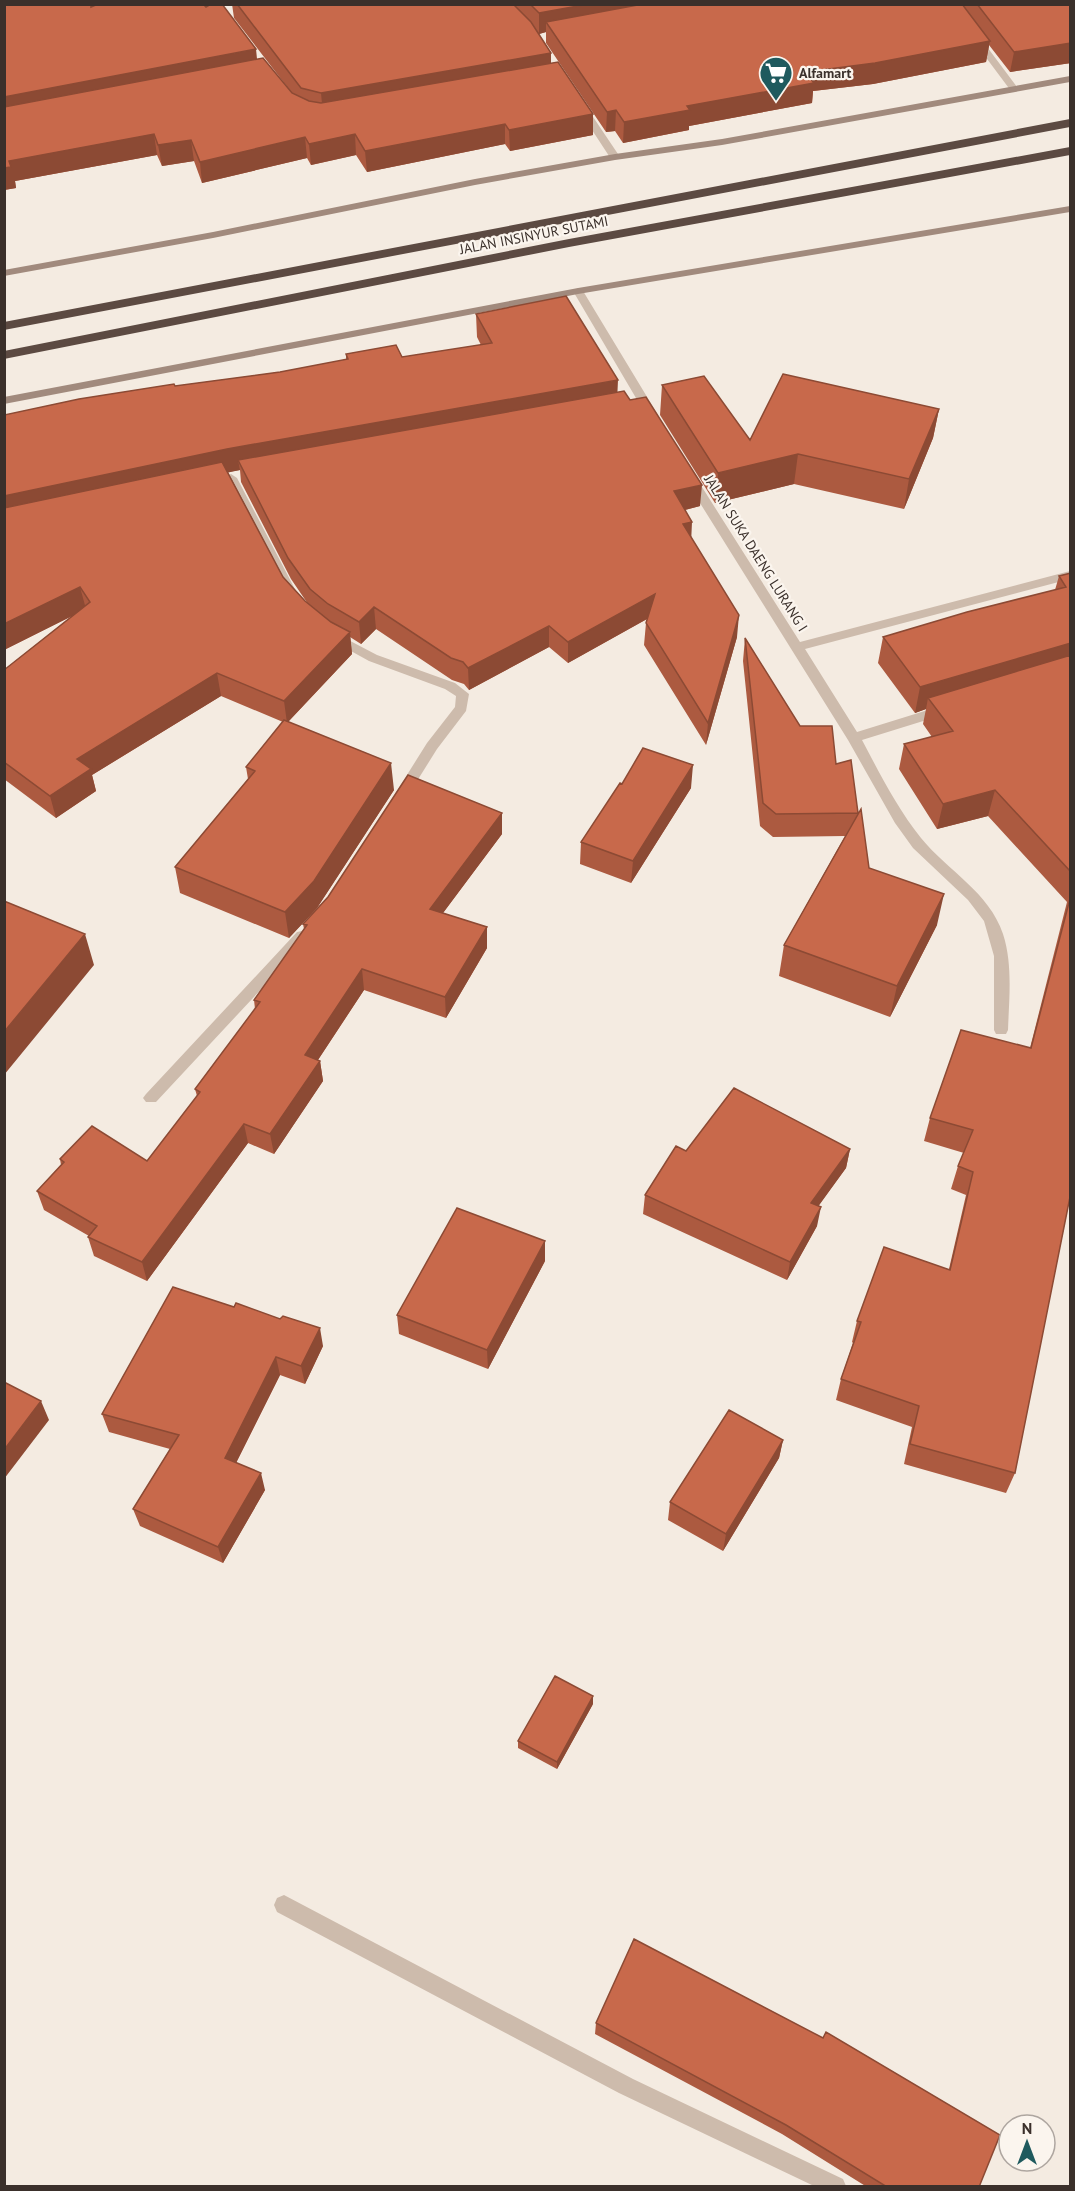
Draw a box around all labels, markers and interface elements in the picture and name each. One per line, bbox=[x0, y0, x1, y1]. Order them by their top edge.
supermarket icon: Alfamart bbox=[758, 55, 794, 102]
place label: Alfamart bbox=[799, 64, 852, 82]
street label: JALAN INSINYUR SUTAMI bbox=[457, 212, 610, 258]
street label: JALAN SUKA DAENG LURANG I bbox=[700, 470, 812, 635]
north arrow bbox=[997, 2113, 1057, 2173]
text: N bbox=[1022, 2118, 1032, 2138]

